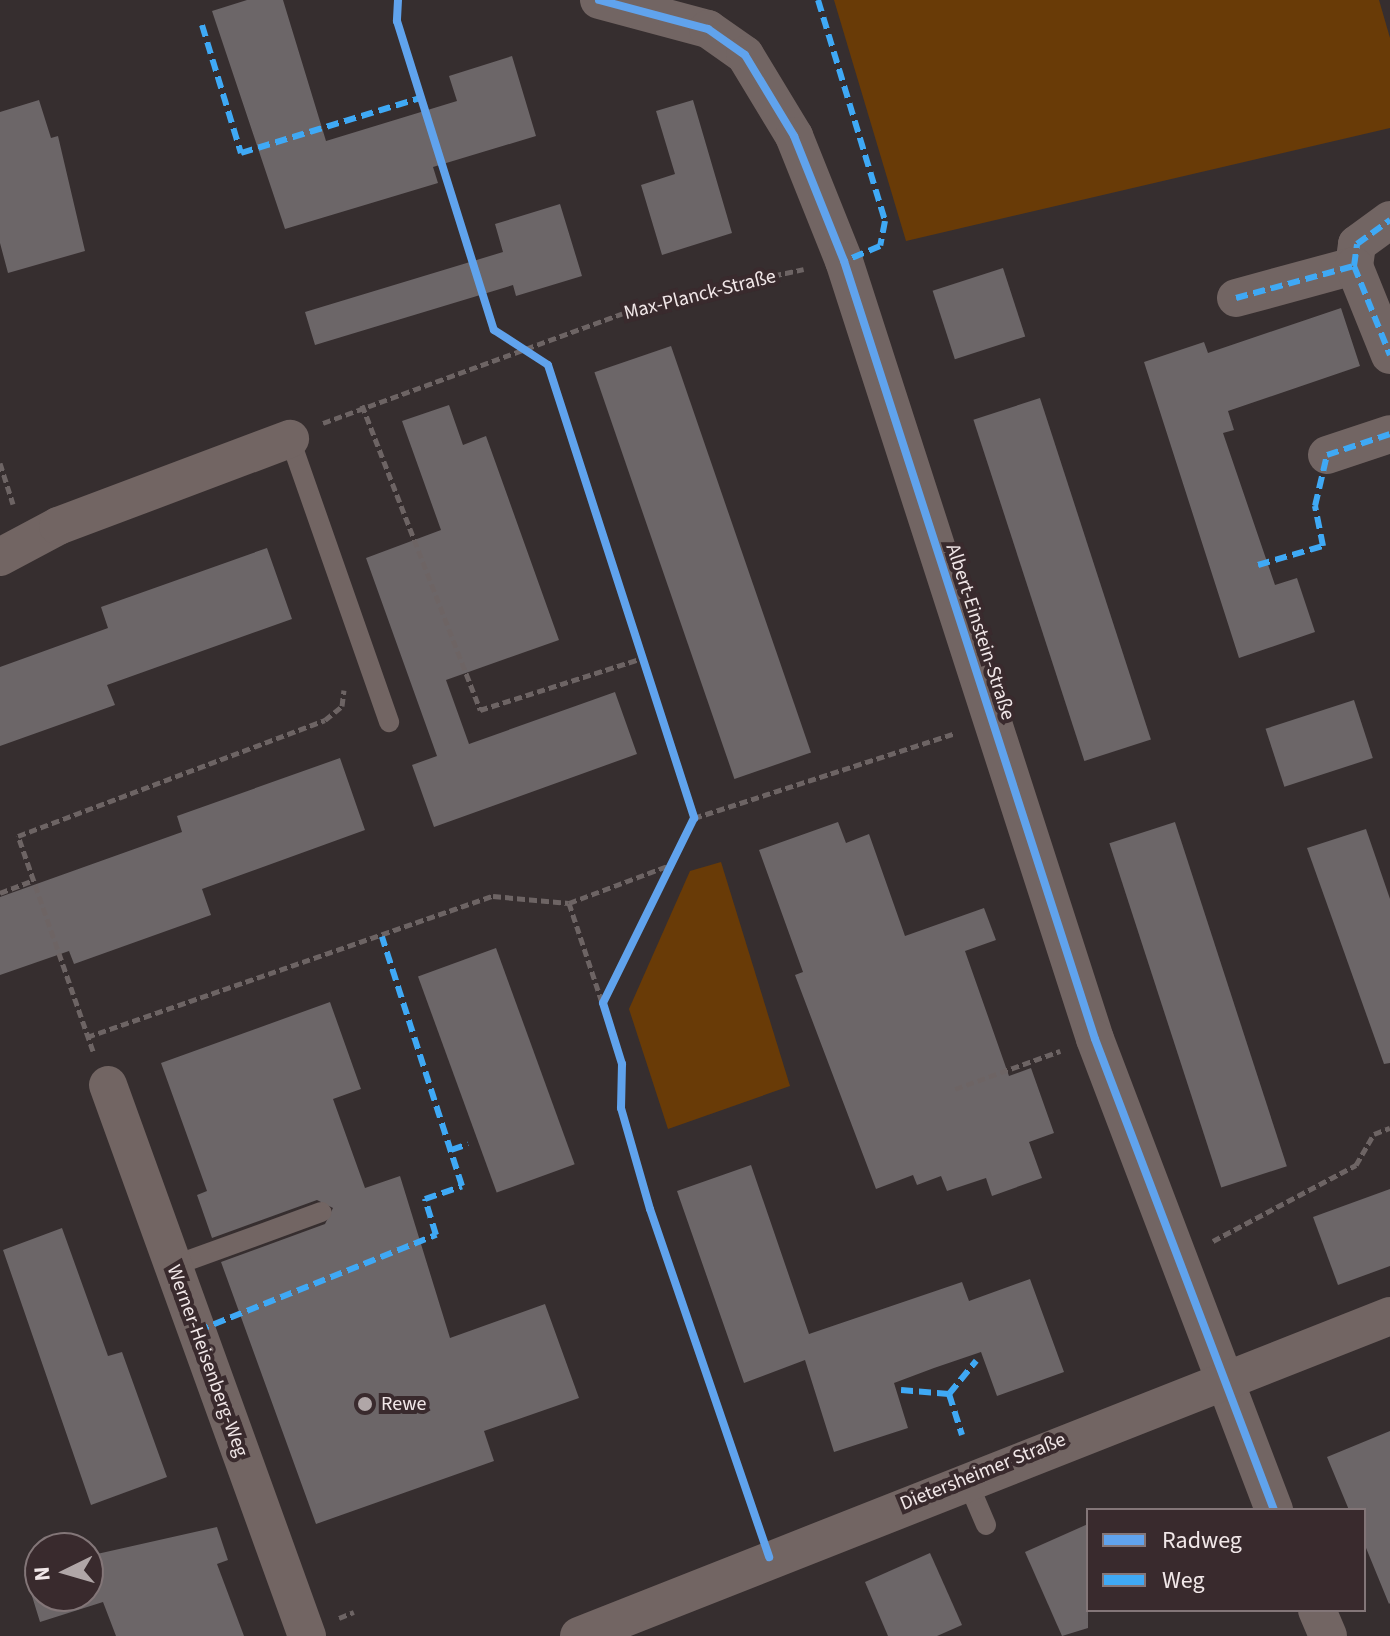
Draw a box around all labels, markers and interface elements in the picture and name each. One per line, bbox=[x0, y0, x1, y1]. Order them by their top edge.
street label: Max-Planck-Straße bbox=[621, 265, 779, 325]
street label: Albert-Einstein-Straße bbox=[940, 541, 1020, 723]
street label: Werner-Heisenberg-Weg bbox=[161, 1262, 253, 1460]
place label: Rewe bbox=[381, 1392, 426, 1416]
marker: Rewe bbox=[356, 1395, 374, 1413]
street label: Dietersheimer Straße bbox=[897, 1428, 1069, 1516]
legend bbox=[1086, 1508, 1366, 1612]
text: Radweg bbox=[1162, 1523, 1242, 1558]
north arrow bbox=[24, 1532, 104, 1612]
text: Weg bbox=[1162, 1563, 1205, 1598]
text: N bbox=[26, 1565, 59, 1583]

